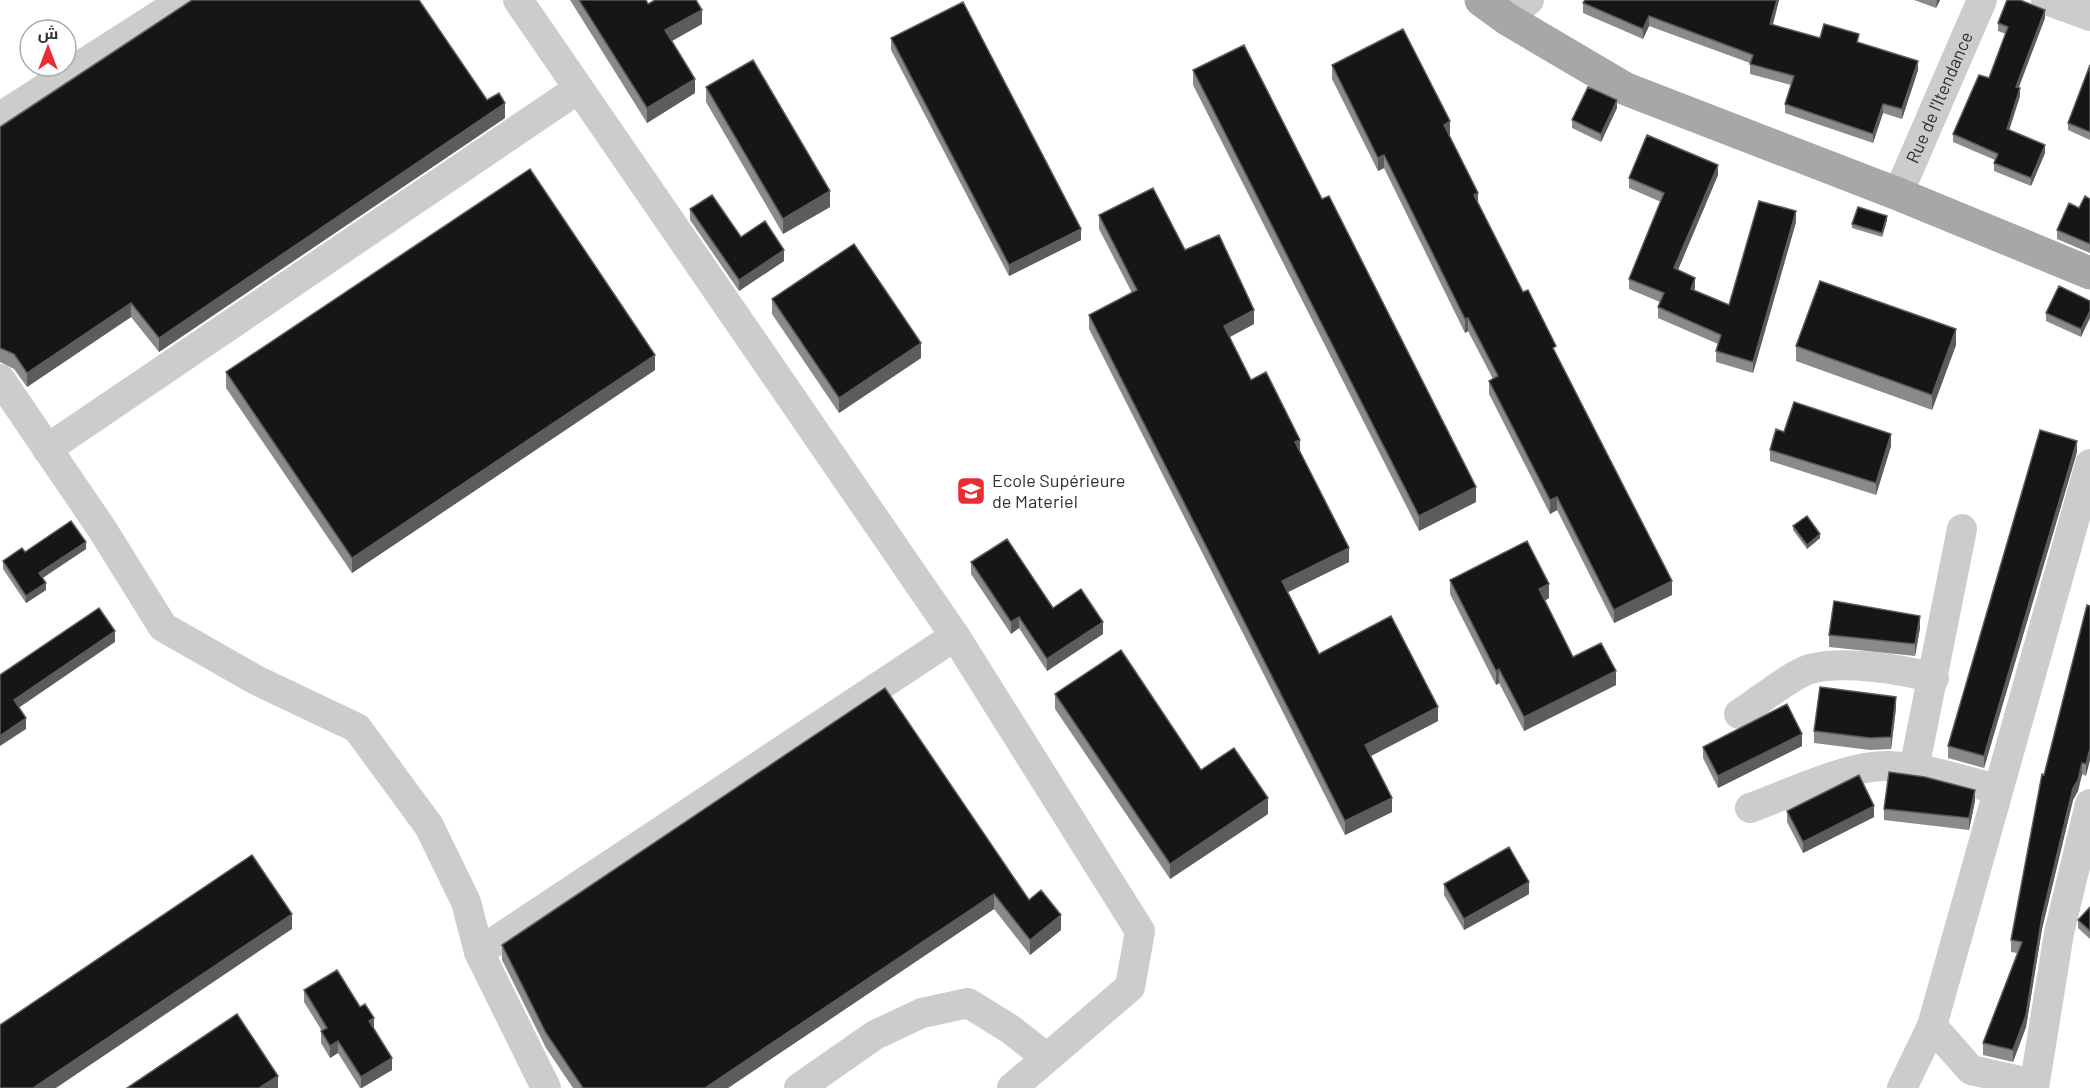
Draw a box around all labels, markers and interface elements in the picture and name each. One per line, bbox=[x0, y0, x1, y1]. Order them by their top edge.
north arrow bbox=[18, 18, 78, 78]
text: ش bbox=[38, 23, 58, 43]
street label: Rue de l'Itendance bbox=[1901, 28, 1977, 166]
place label: Ecole Supérieure de Materiel bbox=[992, 469, 1125, 512]
school or university icon: Ecole Supérieure de Materiel bbox=[955, 475, 987, 507]

